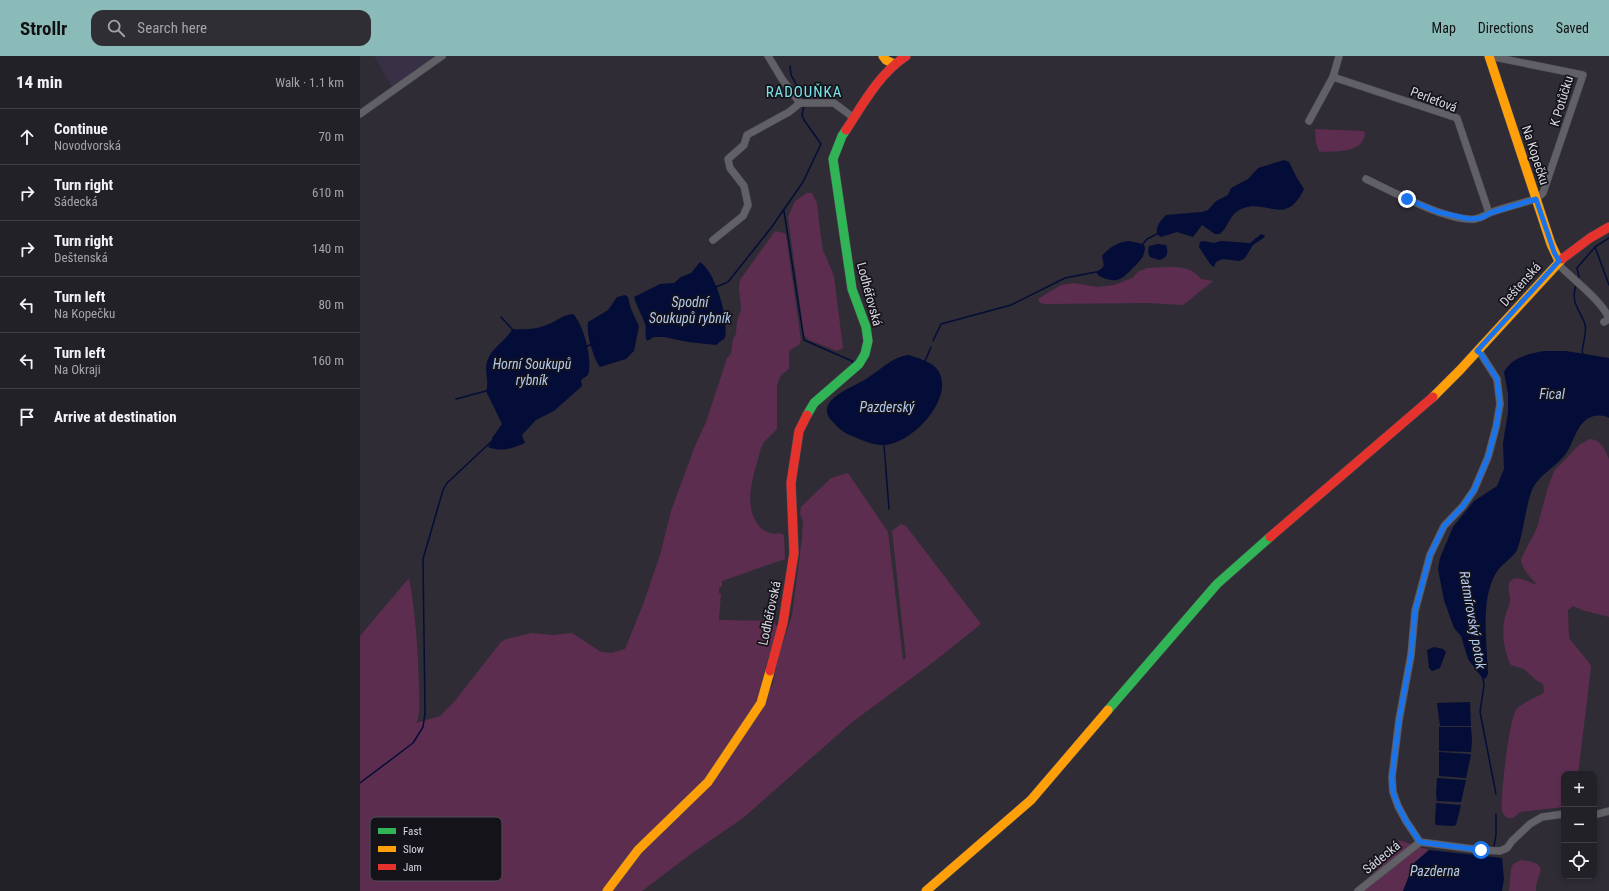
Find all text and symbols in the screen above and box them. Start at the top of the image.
search box [91,10,371,46]
text: Strollr [20,17,67,40]
icon: search [105,17,127,39]
text: Search here [137,19,207,37]
text: Map [1432,20,1456,36]
text: Directions [1478,20,1534,36]
text: Saved [1556,20,1589,36]
text: 14 min [16,72,62,92]
street label: K Potůčku [1547,74,1576,128]
text: Walk · 1.1 km [275,75,344,90]
district label: RADOUŇKA [766,83,842,101]
street label: Perleťová [1409,84,1459,115]
text: Continue [54,120,108,138]
street label: Na Kopečku [1519,124,1552,187]
icon: ahead [16,126,38,148]
text: 70 m [318,129,344,144]
text: Novodvorská [54,138,121,153]
text: Turn right [54,176,113,194]
icon: right [16,182,38,204]
text: 610 m [312,185,344,200]
route end [1398,190,1416,208]
text: Sádecká [54,194,98,209]
text: Turn right [54,232,113,250]
icon: right [16,238,38,260]
text: 140 m [312,241,344,256]
text: Deštenská [54,250,108,265]
street label: Deštenská [1497,259,1544,309]
street label: Lodhéřovská [854,261,885,328]
text: Turn left [54,288,105,306]
icon: left [16,294,38,316]
water label: Spodní Soukupů rybník [649,294,732,326]
text: 80 m [318,297,344,312]
text: Na Kopečku [54,306,115,321]
text: Turn left [54,344,105,362]
icon: left [16,350,38,372]
text: 160 m [312,353,344,368]
water label: Horní Soukupů rybník [493,356,572,388]
text: Na Okraji [54,362,101,377]
water label: Fical [1539,386,1566,402]
water label: Pazderský [859,399,916,415]
icon: arrive [16,406,38,428]
text: Arrive at destination [54,408,177,426]
water label: Ratmírovský potok [1457,570,1490,671]
street label: Lodhéřovská [755,580,784,647]
map controls [1561,771,1597,879]
button: + [1561,771,1597,807]
button: − [1561,807,1597,843]
legend [370,817,502,881]
text: Fast [403,825,422,838]
street label: Sádecká [1360,838,1403,877]
route start [1472,841,1490,859]
text: Slow [403,843,424,856]
button: locate [1561,843,1597,879]
text: Jam [403,861,422,874]
water label: Pazderna [1410,863,1460,879]

